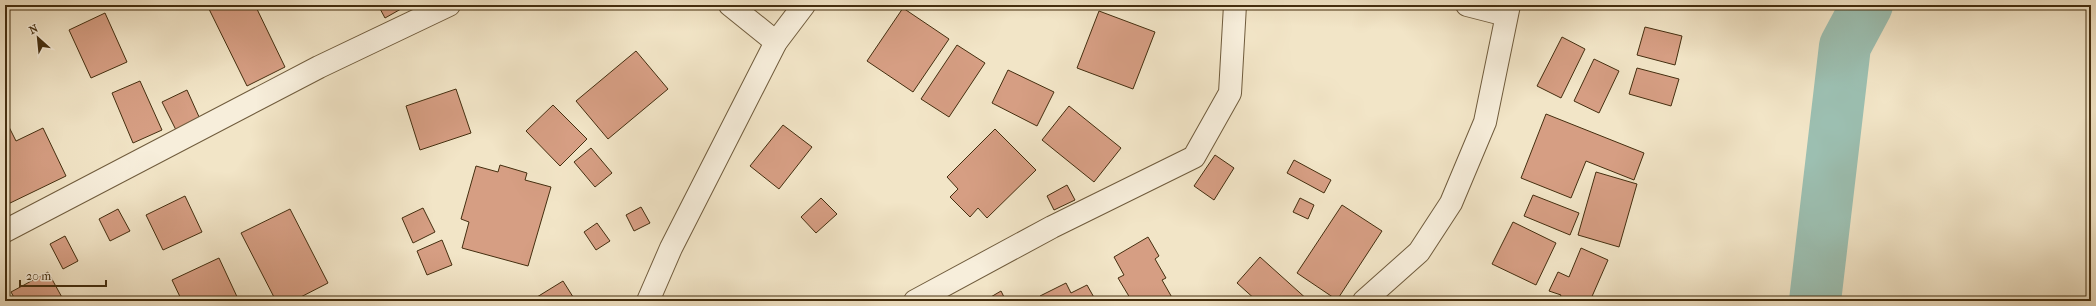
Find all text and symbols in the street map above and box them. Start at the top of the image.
north arrow [18,18,58,58]
text: N [27,22,41,37]
scale bar [20,262,106,288]
text: 20 m [26,269,51,283]

